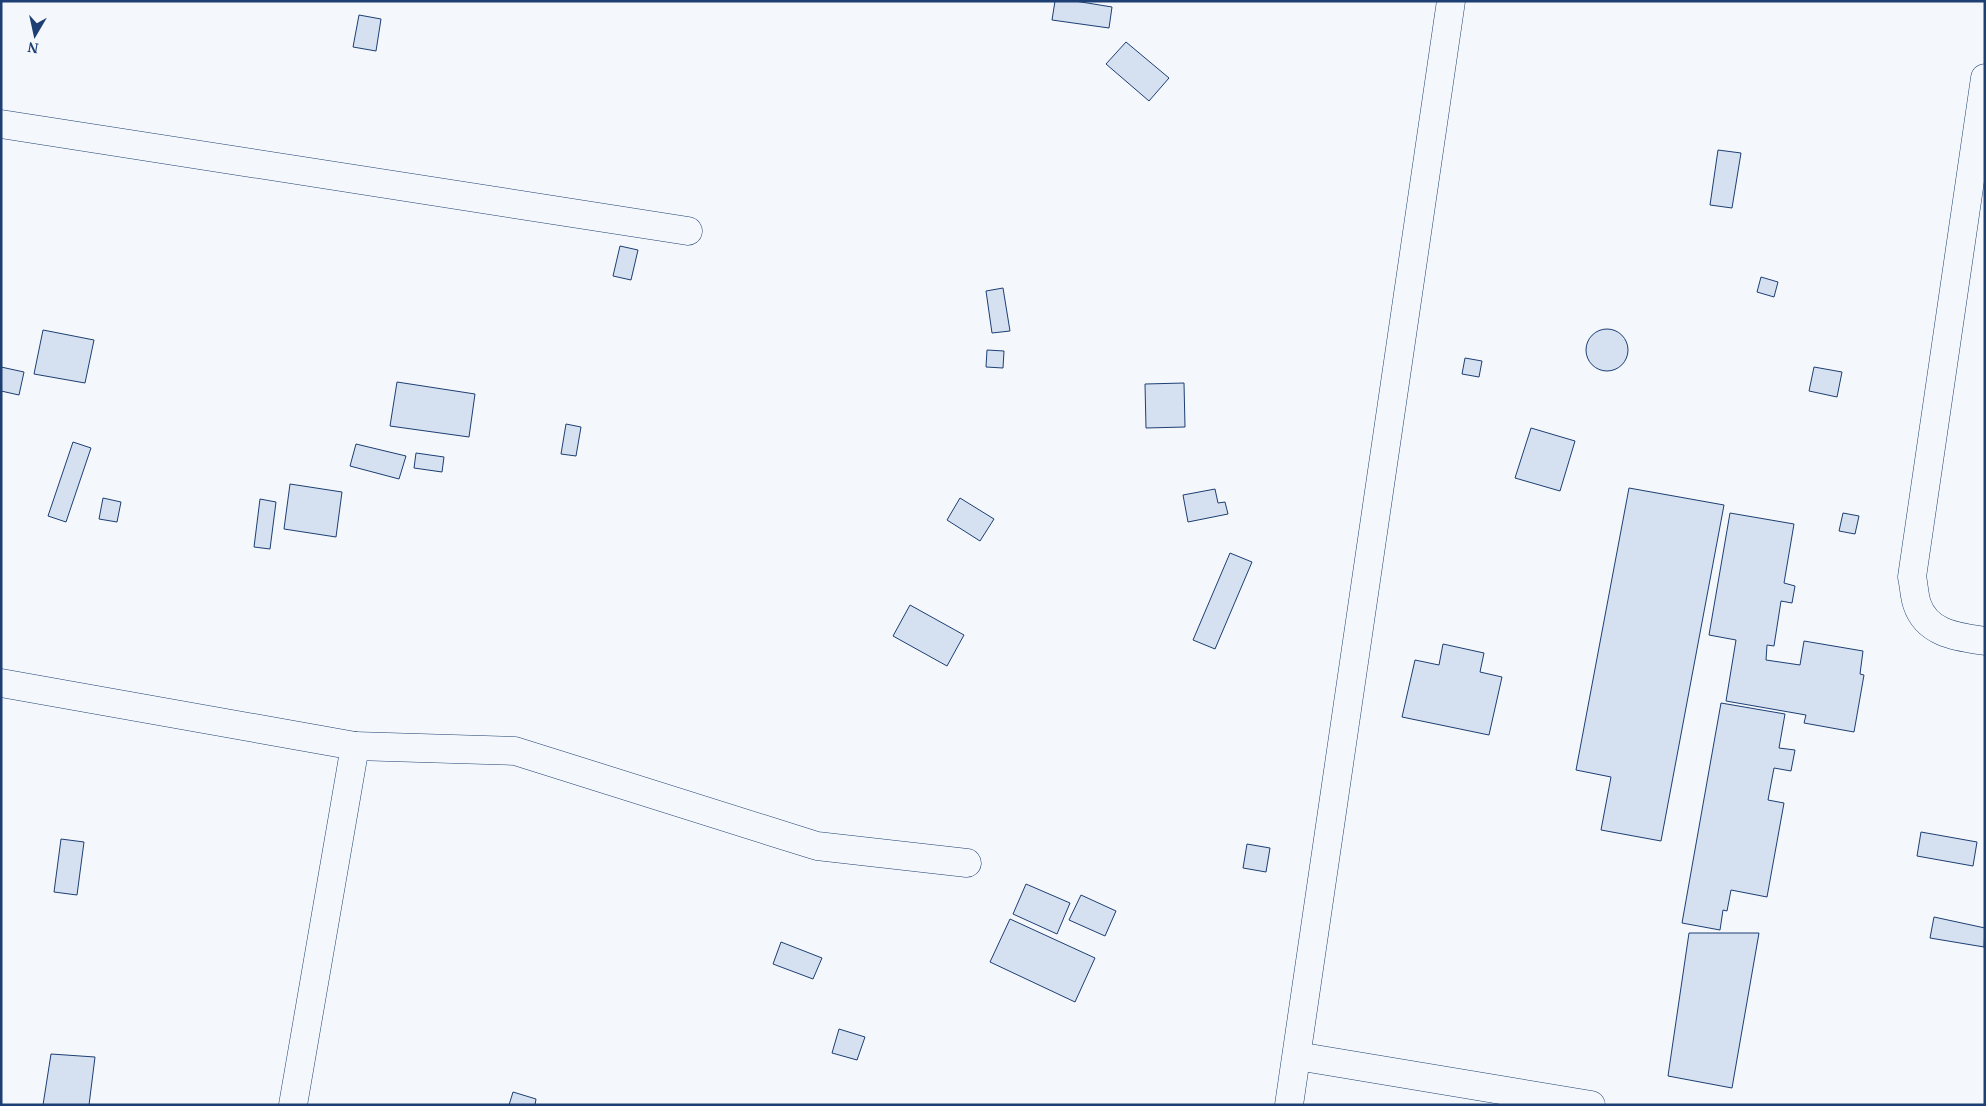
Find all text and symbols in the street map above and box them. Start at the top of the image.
north arrow [10,10,60,60]
text: N [26,38,40,59]

